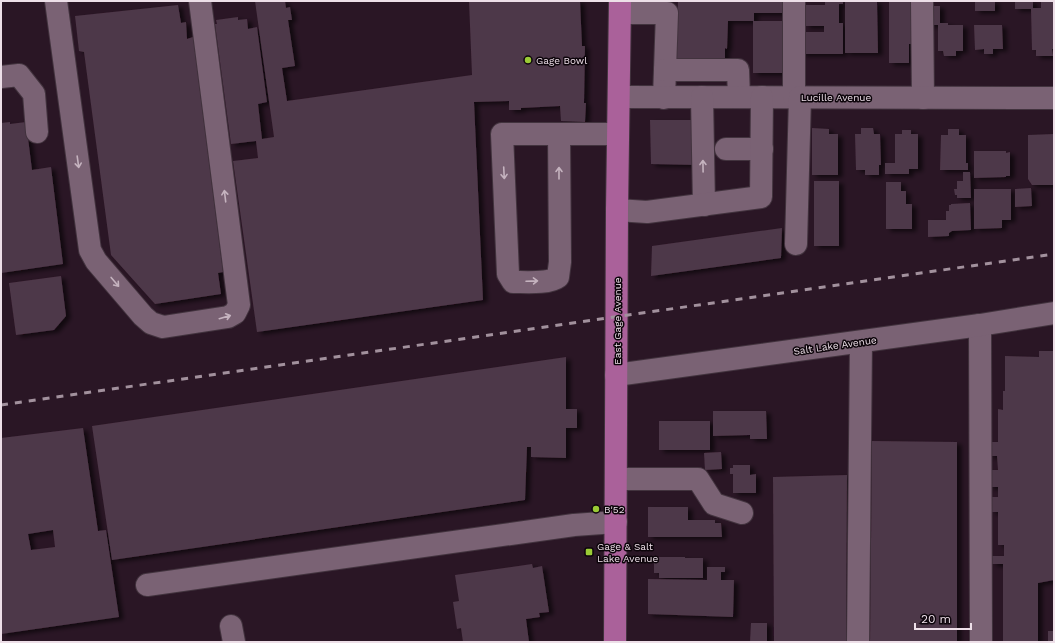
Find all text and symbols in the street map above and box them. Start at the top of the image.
marker: Gage Bowl [523,55,533,65]
place label: Gage Bowl [536,55,587,66]
street label: Lucille Avenue [801,92,872,103]
one-way arrow [74,155,82,168]
one-way arrow [699,160,707,173]
one-way arrow [500,166,507,179]
one-way arrow [555,167,563,180]
one-way arrow [221,190,229,203]
one-way arrow [110,277,119,288]
street label: East Gage Avenue [612,277,623,365]
one-way arrow [525,278,538,285]
one-way arrow [218,313,231,320]
street label: Salt Lake Avenue [793,334,878,357]
marker: B'52 [591,504,601,514]
place label: B'52 [604,504,625,515]
place label: Gage & Salt Lake Avenue [597,541,659,564]
marker: Gage & Salt Lake Avenue [584,547,594,557]
scale bar [915,605,971,631]
text: 20 m [921,612,951,626]

